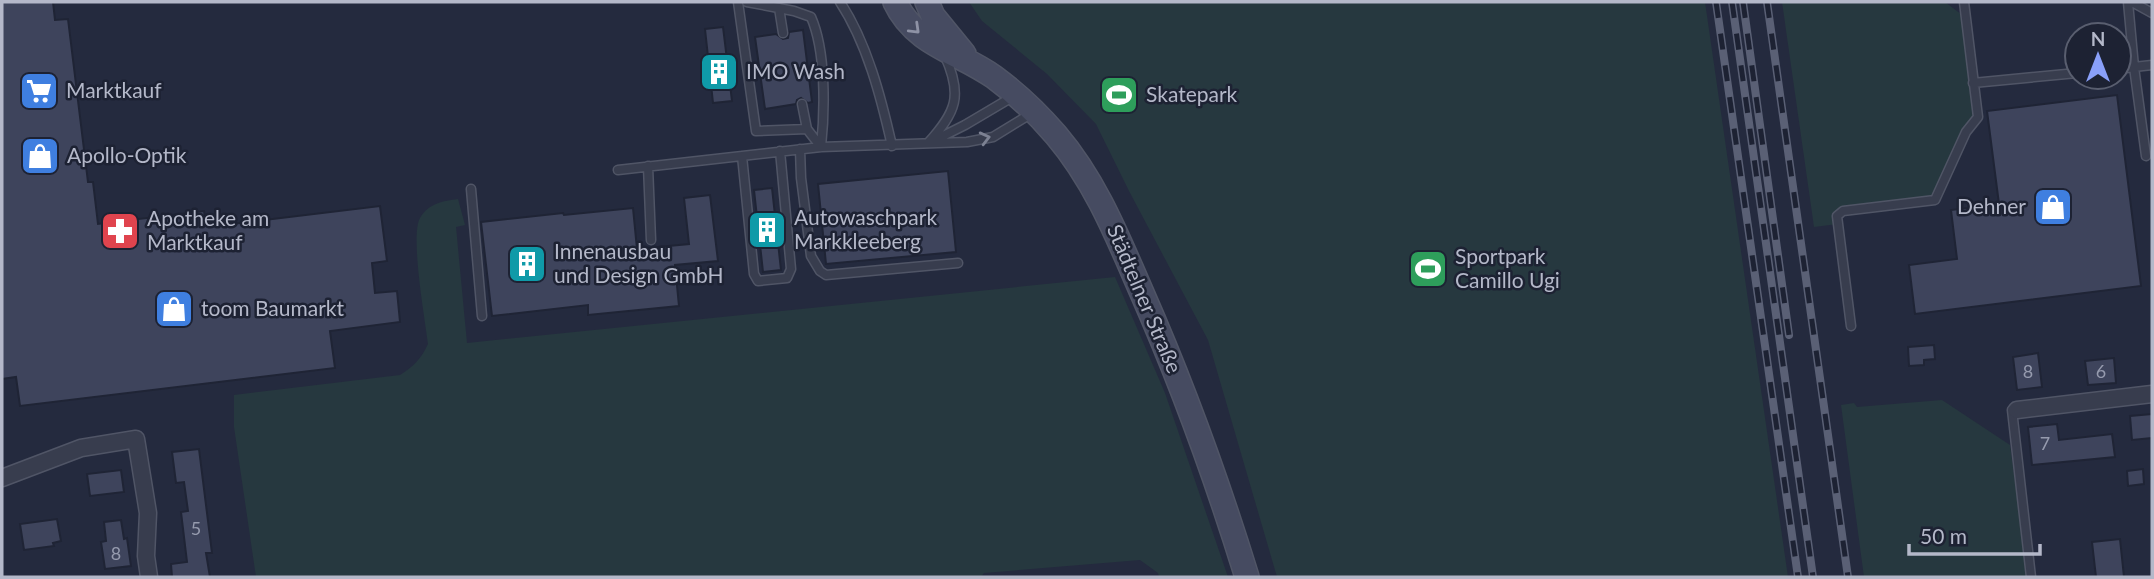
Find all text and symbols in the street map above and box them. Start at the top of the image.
one-way arrow [907,21,920,34]
north arrow [2063,21,2133,91]
text: N [2091,27,2105,50]
building icon: IMO Wash [698,51,740,93]
place label: IMO Wash [746,58,845,83]
supermarket icon: Marktkauf [18,70,60,112]
sports icon: Skatepark [1098,74,1140,116]
place label: Marktkauf [66,77,162,102]
place label: Skatepark [1146,81,1238,106]
one-way arrow [978,132,990,146]
shop icon: Apollo-Optik [19,135,61,177]
place label: Apollo-Optik [67,142,187,167]
shop icon: Dehner [2032,186,2074,228]
place label: Dehner [1957,193,2026,218]
place label: Autowaschpark Markkleeberg [794,204,937,253]
place label: Apotheke am Marktkauf [147,205,269,254]
building icon: Autowaschpark Markkleeberg [746,209,788,251]
pharmacy icon: Apotheke am Marktkauf [99,210,141,252]
street label: Städtelner Straße [1103,220,1188,377]
place label: Innenausbau und Design GmbH [554,238,724,287]
building icon: Innenausbau und Design GmbH [506,243,548,285]
place label: Sportpark Camillo Ugi [1455,243,1560,292]
sports icon: Sportpark Camillo Ugi [1407,248,1449,290]
shop icon: toom Baumarkt [153,288,195,330]
place label: toom Baumarkt [201,295,345,320]
house number: 8 [2023,360,2033,382]
house number: 6 [2096,360,2106,382]
house number: 7 [2040,432,2050,454]
scale bar [1909,512,2040,556]
house number: 5 [191,517,201,539]
text: 50 m [1920,523,1967,548]
house number: 8 [111,542,121,564]

